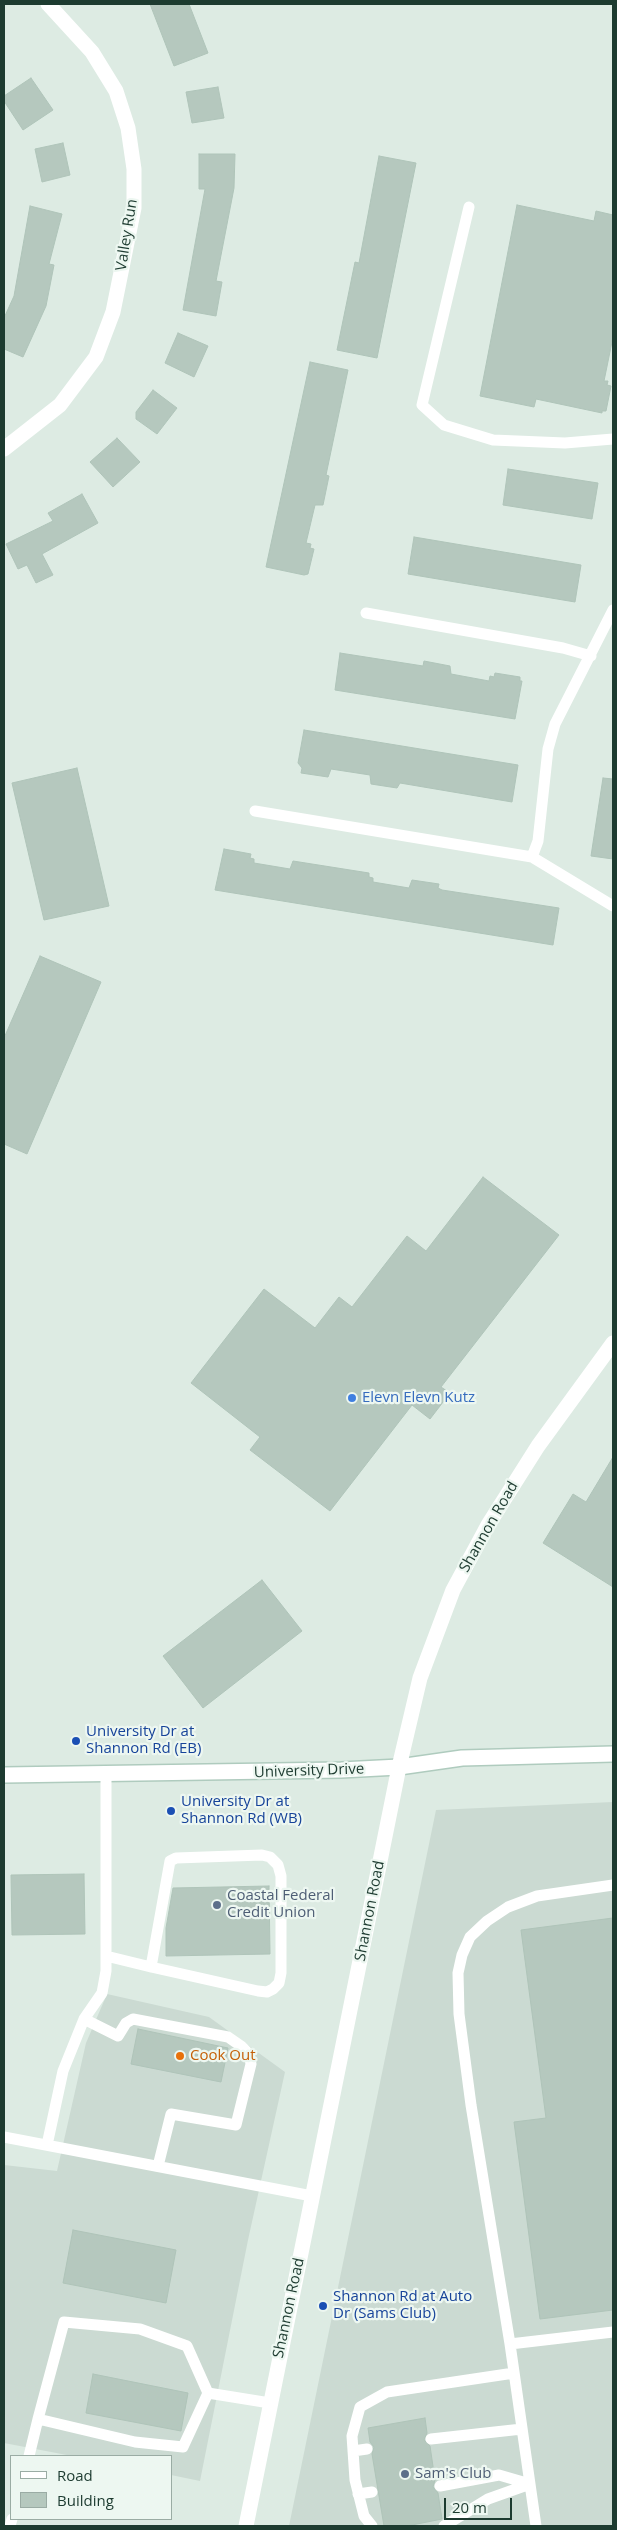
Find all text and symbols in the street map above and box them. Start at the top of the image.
street label: Valley Run [112,198,142,272]
place label: Elevn Elevn Kutz [362,1389,475,1407]
marker: Elevn Elevn Kutz [346,1392,358,1404]
street label: Shannon Road [456,1478,522,1576]
place label: University Dr at Shannon Rd (EB) [86,1723,201,1758]
marker: University Dr at Shannon Rd (EB) [70,1735,82,1747]
street label: University Drive [254,1760,364,1782]
place label: University Dr at Shannon Rd (WB) [181,1793,302,1828]
marker: University Dr at Shannon Rd (WB) [165,1805,177,1817]
street label: Shannon Road [351,1859,389,1963]
place label: Coastal Federal Credit Union [227,1887,334,1922]
marker: Coastal Federal Credit Union [211,1899,223,1911]
place label: Cook Out [190,2047,255,2065]
marker: Cook Out [174,2050,186,2062]
street label: Shannon Road [270,2256,308,2360]
place label: Shannon Rd at Auto Dr (Sams Club) [333,2288,472,2323]
marker: Shannon Rd at Auto Dr (Sams Club) [317,2300,329,2312]
legend [10,2455,172,2520]
text: Road [57,2465,93,2485]
place label: Sam's Club [415,2465,491,2483]
marker: Sam's Club [399,2468,411,2480]
scale bar [447,2488,514,2520]
text: Building [57,2490,114,2510]
text: 20 m [452,2497,487,2517]

